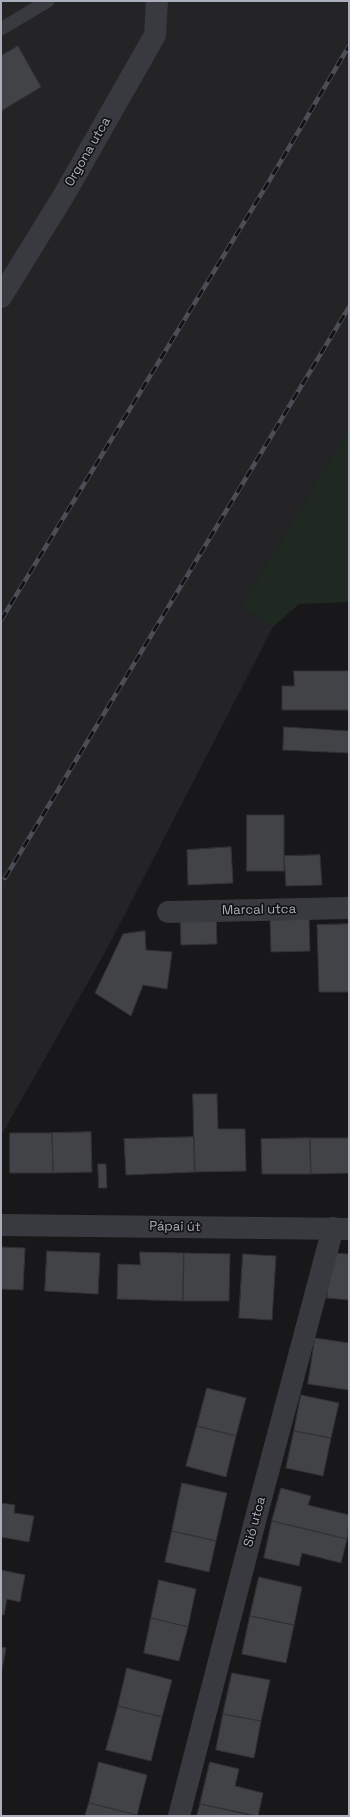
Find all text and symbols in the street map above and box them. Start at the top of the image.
street label: Orgona utca [62,115,114,189]
street label: Marcal utca [222,902,296,918]
street label: Pápai út [149,1219,201,1235]
street label: Sió utca [241,1495,269,1549]

